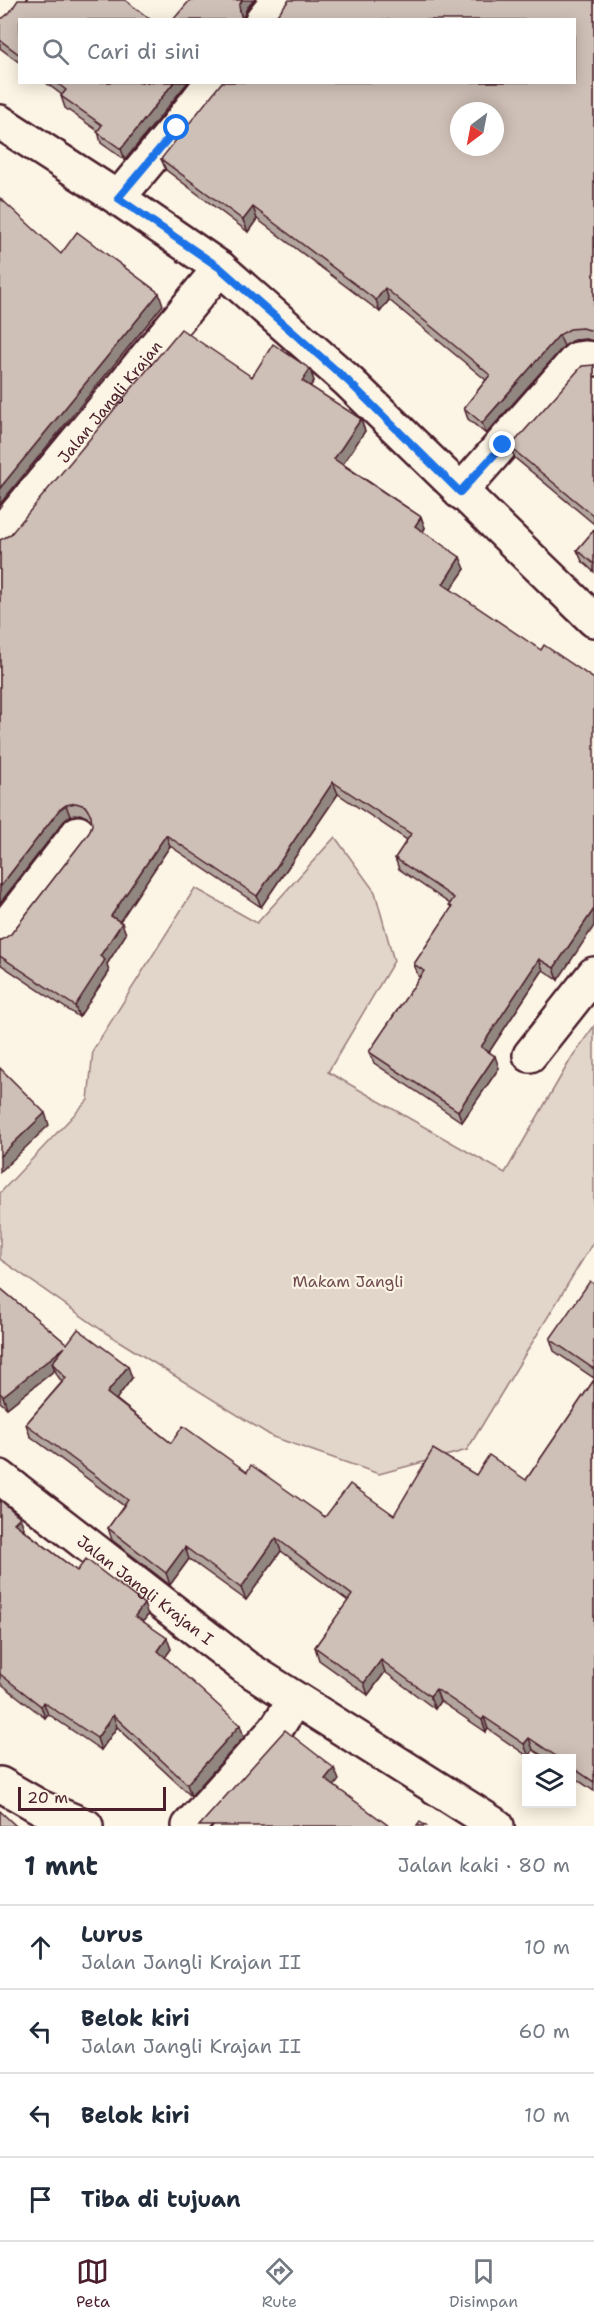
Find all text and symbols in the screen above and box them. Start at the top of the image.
search box [18,18,576,84]
icon: search [39,35,72,68]
text: Cari di sini [87,37,200,66]
north arrow [450,102,504,156]
route start [163,114,189,140]
street label: Jalan Jangli Krajan [53,336,167,467]
route end [489,431,515,457]
park label: Makam Jangli [292,1271,404,1292]
street label: Jalan Jangli Krajan I [73,1530,218,1649]
map controls [522,1754,576,1808]
button: layers [522,1754,576,1808]
scale bar [18,1784,166,1812]
text: 20 m [27,1787,68,1808]
text: 1 mnt [24,1848,98,1883]
text: Jalan kaki · 80 m [397,1852,570,1878]
text: Lurus [81,1920,143,1949]
icon: ahead [24,1931,57,1964]
text: 10 m [524,1934,570,1960]
text: Jalan Jangli Krajan II [81,1949,301,1975]
text: Belok kiri [81,2004,190,2033]
icon: left [24,2015,57,2048]
text: 60 m [518,2018,570,2044]
text: Jalan Jangli Krajan II [81,2033,301,2059]
icon: left [24,2099,57,2132]
text: Belok kiri [81,2101,190,2130]
text: 10 m [524,2102,570,2128]
icon: arrive [24,2183,57,2216]
text: Tiba di tujuan [81,2185,241,2214]
tab: Peta [76,2255,110,2312]
tab: Rute [262,2255,297,2312]
tab: Disimpan [449,2255,518,2312]

